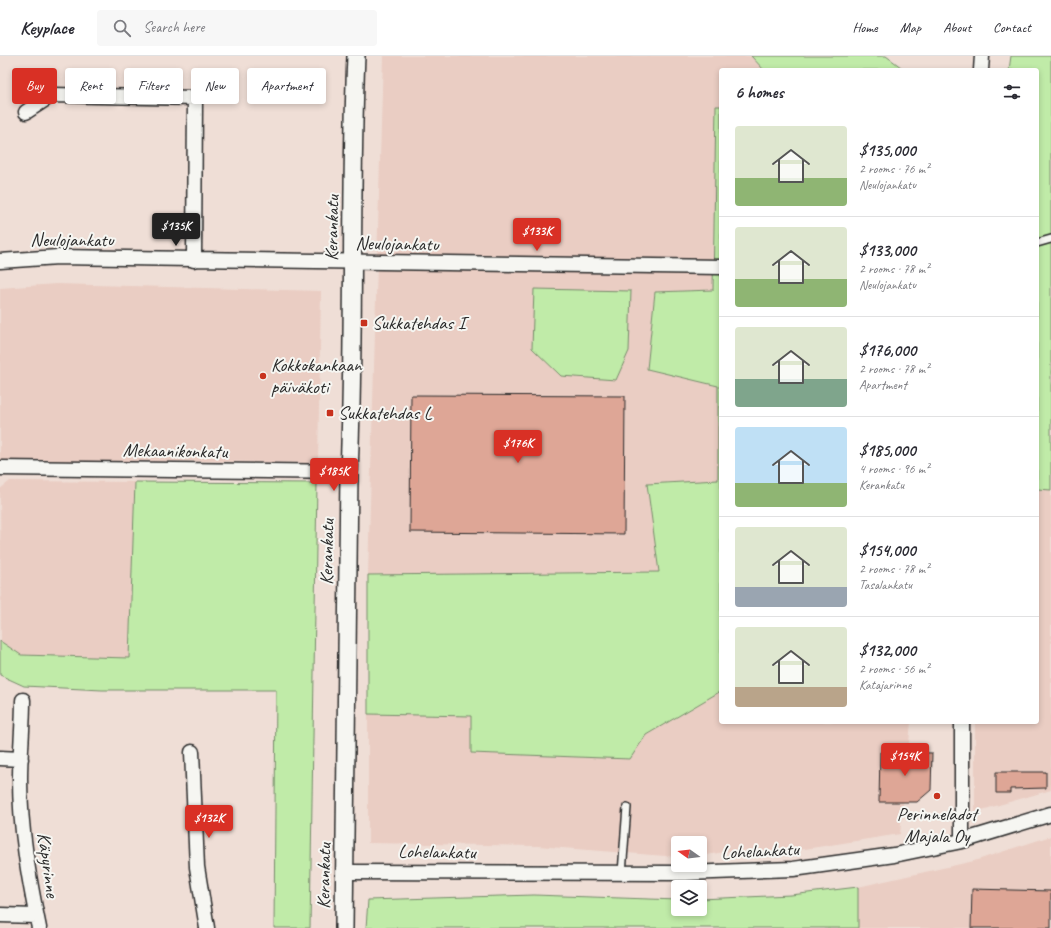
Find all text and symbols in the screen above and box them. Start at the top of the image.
search box [97,10,377,46]
text: Keyplace [20,16,73,40]
icon: search [111,17,133,39]
text: Search here [143,18,204,37]
text: Home [852,19,878,36]
text: Map [900,19,921,36]
text: About [943,19,971,36]
text: Contact [993,19,1031,36]
chip: Buy [12,68,57,104]
chip: Rent [65,68,116,104]
chip: Filters [124,68,183,104]
chip: New [191,68,239,104]
chip: Apartment [247,68,326,104]
icon: filters [1001,81,1023,103]
text: 6 homes [735,82,783,103]
text: $135,000 [859,140,916,161]
icon: home [767,142,815,190]
text: 2 rooms · 76 m² [859,161,929,177]
text: Neulojankatu [859,177,916,193]
street label: Kerankatu [319,194,345,261]
pin: $135K [148,213,204,247]
text: $135K [161,218,191,234]
pin: $133K [509,218,565,252]
text: $133K [522,223,552,239]
street label: Neulojankatu [30,228,115,252]
street label: Neulojankatu [355,231,440,257]
text: $133,000 [859,240,916,261]
icon: home [767,243,815,291]
text: 2 rooms · 78 m² [859,261,929,277]
text: Neulojankatu [859,277,916,293]
place label: Sukkatehdas I [372,311,470,335]
marker: Sukkatehdas I [359,318,369,328]
text: $176,000 [859,340,916,361]
icon: home [767,343,815,391]
place label: Kokkokankaan päiväkoti [271,353,363,399]
text: 2 rooms · 78 m² [859,361,929,377]
marker: Kokkokankaan päiväkoti [258,371,268,381]
text: Apartment [859,377,907,393]
place label: Sukkatehdas L [338,401,433,425]
marker: Sukkatehdas L [325,408,335,418]
pin: $176K [490,430,546,464]
text: $176K [503,435,533,451]
street label: Mekaanikonkatu [123,438,228,464]
text: $185,000 [859,440,916,461]
icon: home [767,443,815,491]
pin: $185K [306,458,362,492]
text: 4 rooms · 96 m² [859,461,929,477]
text: $185K [319,463,349,479]
text: Kerankatu [859,477,904,493]
street label: Kerankatu [314,518,340,585]
text: $154,000 [859,540,916,561]
icon: home [767,543,815,591]
text: 2 rooms · 78 m² [859,561,929,577]
text: Tasalankatu [859,577,912,593]
text: $132,000 [859,640,916,661]
icon: home [767,643,815,691]
text: 2 rooms · 56 m² [859,661,929,677]
text: Katajarinne [859,677,911,693]
pin: $154K [877,743,933,777]
text: $154K [890,748,920,764]
marker: Perinneladot Majala Oy [932,791,942,801]
place label: Perinneladot Majala Oy [897,802,980,848]
pin: $132K [181,805,237,839]
text: $132K [194,810,224,826]
street label: Käpyrinne [32,831,65,901]
north arrow [671,836,707,872]
map controls [671,836,707,916]
street label: Lohelankatu [720,837,801,865]
street label: Lohelankatu [398,839,478,865]
street label: Kerankatu [311,842,337,909]
button: layers [671,880,707,916]

